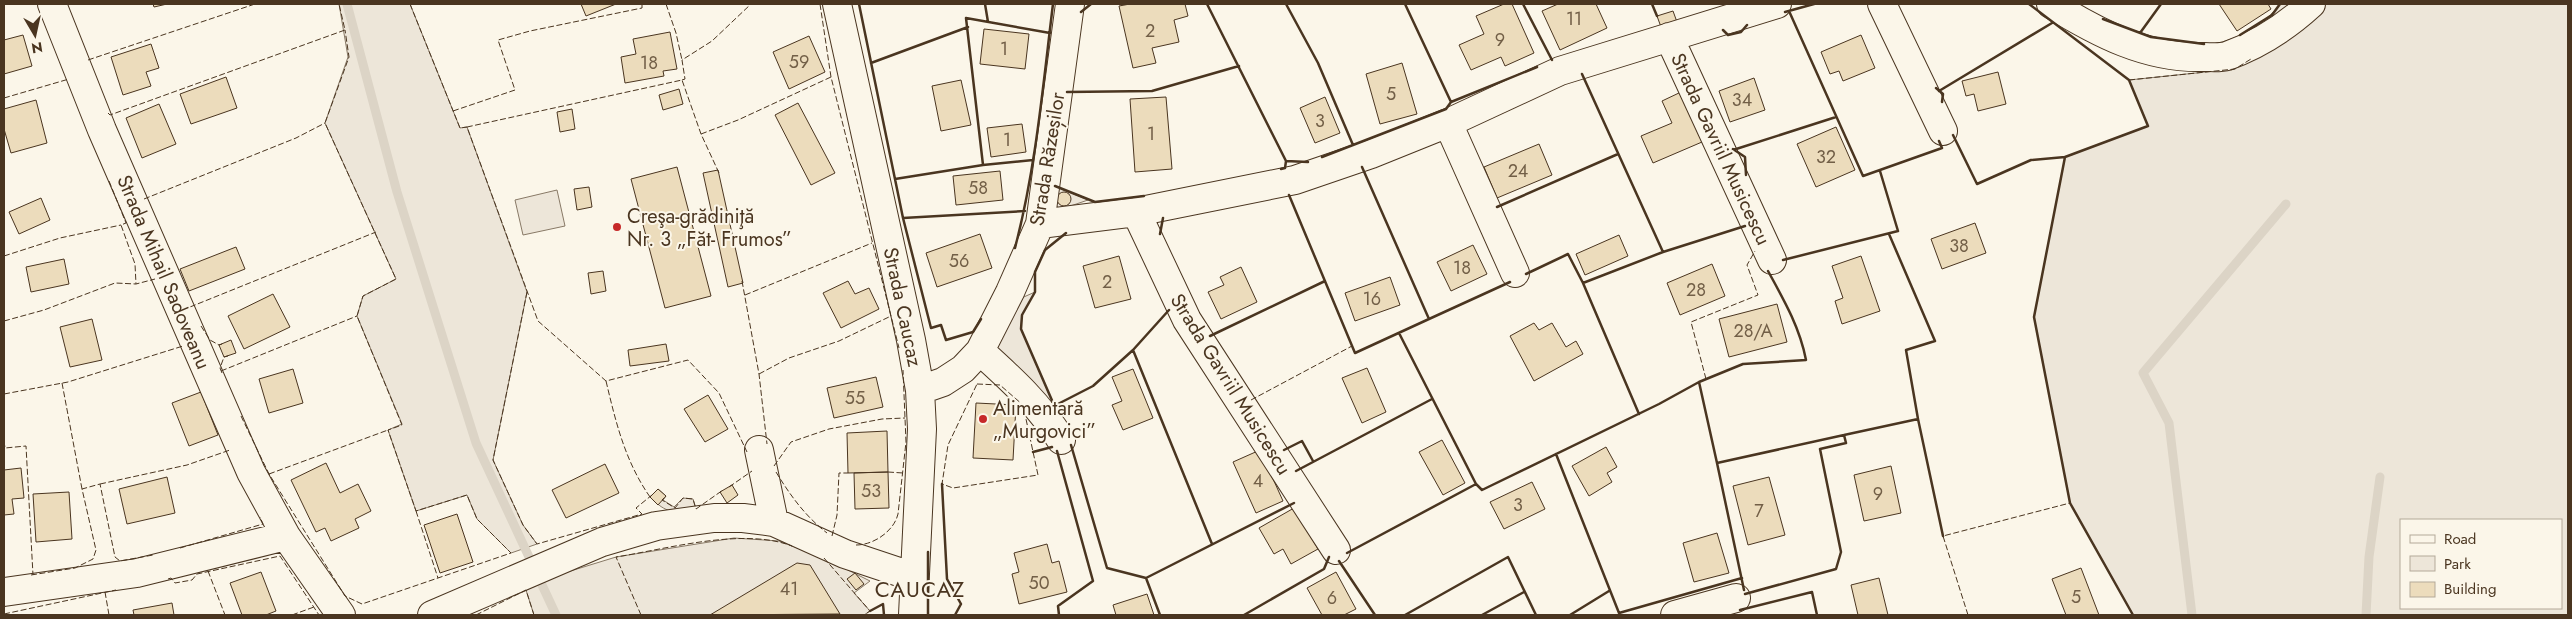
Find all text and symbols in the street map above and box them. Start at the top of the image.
house number: 11 [1566,6,1582,32]
north arrow [10,10,60,60]
house number: 2 [1145,18,1155,44]
house number: 9 [1495,27,1505,53]
house number: 1 [1000,36,1008,62]
text: N [30,37,44,59]
street label: Strada Gavriil Musicescu [1663,48,1778,250]
house number: 59 [789,49,809,75]
house number: 18 [640,50,658,76]
house number: 5 [1386,81,1396,107]
house number: 34 [1732,87,1752,113]
street label: Strada Răzeșilor [1023,90,1072,228]
house number: 3 [1315,108,1325,134]
house number: 1 [1147,121,1155,147]
house number: 1 [1003,127,1011,153]
house number: 32 [1816,144,1836,170]
house number: 24 [1508,158,1528,184]
street label: Strada Mihail Sadoveanu [109,171,218,374]
house number: 58 [968,175,988,201]
place label: Creşa-grădiniţă Nr. 3 „Făt- Frumos” [627,202,792,254]
marker: Creşa-grădiniţă Nr. 3 „Făt- Frumos” [611,221,623,233]
house number: 38 [1949,233,1969,259]
street label: Strada Caucaz [876,245,929,370]
house number: 56 [949,248,969,274]
house number: 18 [1453,255,1471,281]
house number: 2 [1102,269,1112,295]
house number: 28 [1686,277,1706,303]
house number: 16 [1363,286,1381,312]
street label: Strada Gavriil Musicescu [1163,288,1298,481]
house number: 28/A [1733,318,1773,344]
house number: 55 [845,385,865,411]
place label: Alimentară „Murgovici” [993,394,1096,446]
marker: Alimentară „Murgovici” [977,413,989,425]
house number: 4 [1253,468,1263,494]
house number: 53 [861,478,881,504]
house number: 9 [1873,481,1883,507]
house number: 3 [1513,492,1523,518]
house number: 7 [1754,498,1764,524]
legend [2400,519,2562,609]
text: Road [2444,528,2476,550]
text: Park [2444,553,2471,575]
house number: 50 [1029,570,1050,596]
district label: CAUCAZ [875,573,965,605]
house number: 41 [780,576,798,602]
text: Building [2444,578,2496,600]
house number: 5 [2071,584,2081,610]
house number: 6 [1327,585,1337,611]

